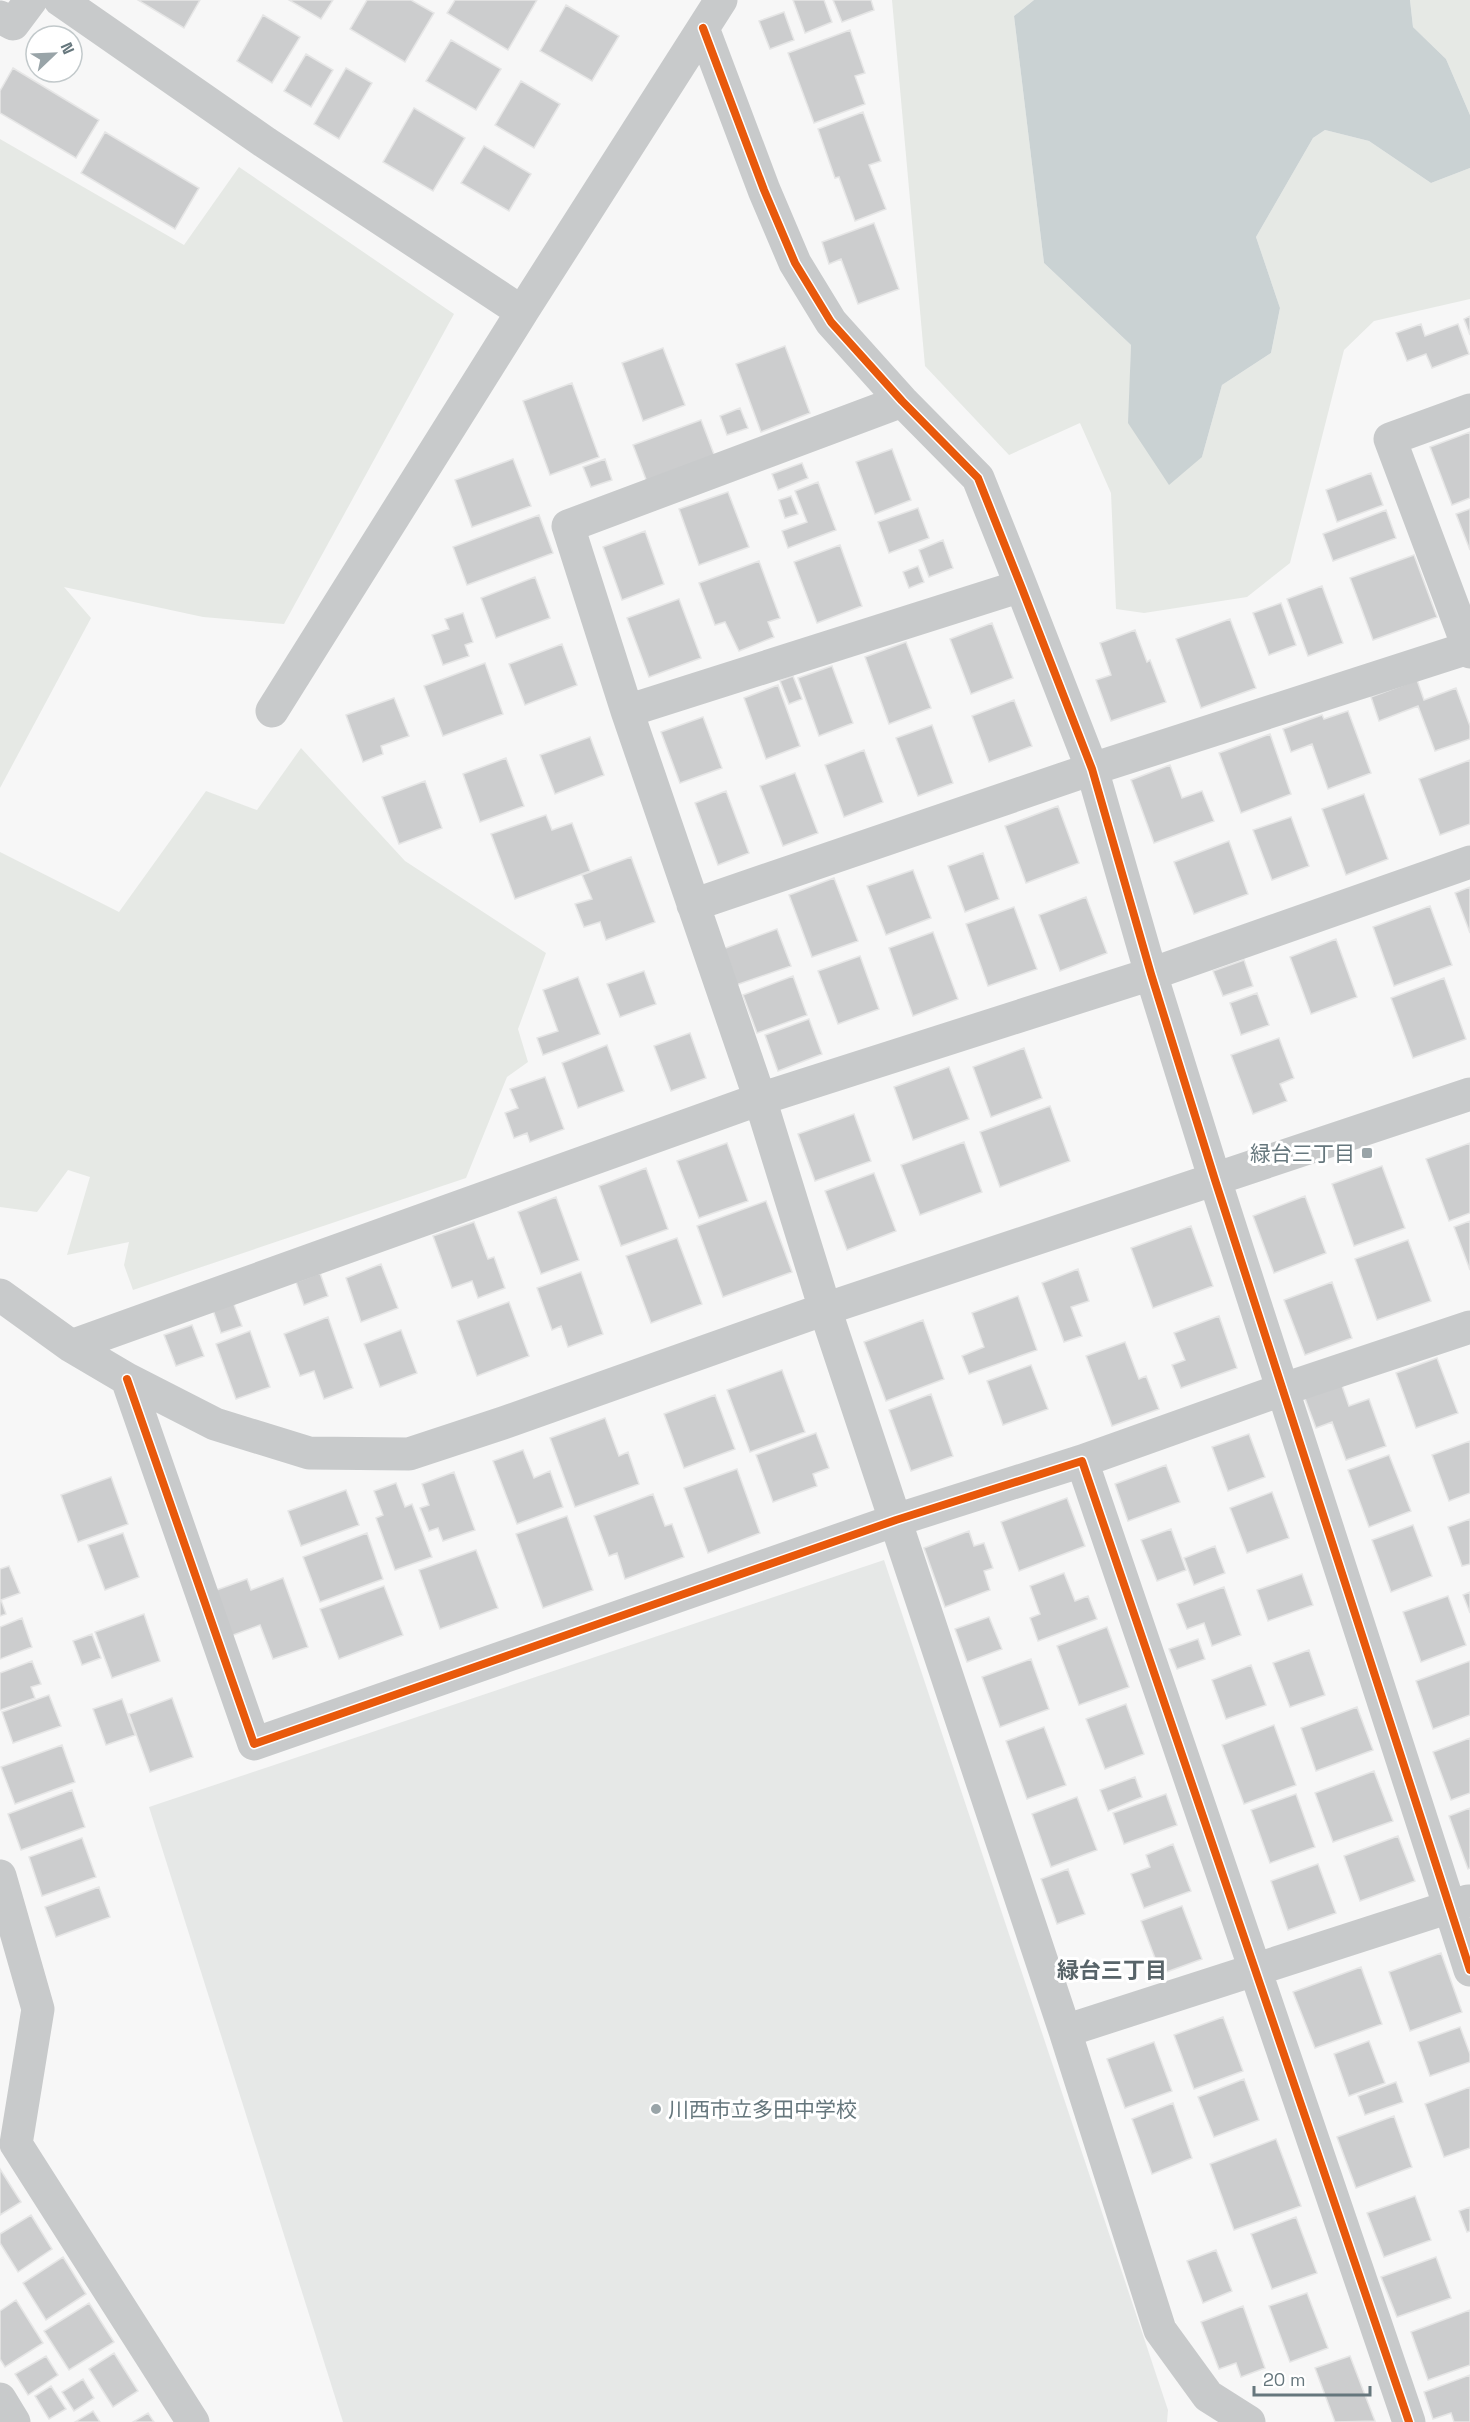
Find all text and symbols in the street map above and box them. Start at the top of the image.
north arrow [24,24,84,84]
text: N [56,39,79,57]
place label: 緑台三丁目 [1250,1140,1355,1167]
marker: 緑台三丁目 [1360,1146,1374,1160]
district label: 緑台三丁目 [1057,1956,1167,1984]
place label: 川西市立多田中学校 [668,2096,857,2123]
marker: 川西市立多田中学校 [649,2102,663,2116]
scale bar [1254,2359,1370,2397]
text: 20 m [1263,2368,1306,2391]

